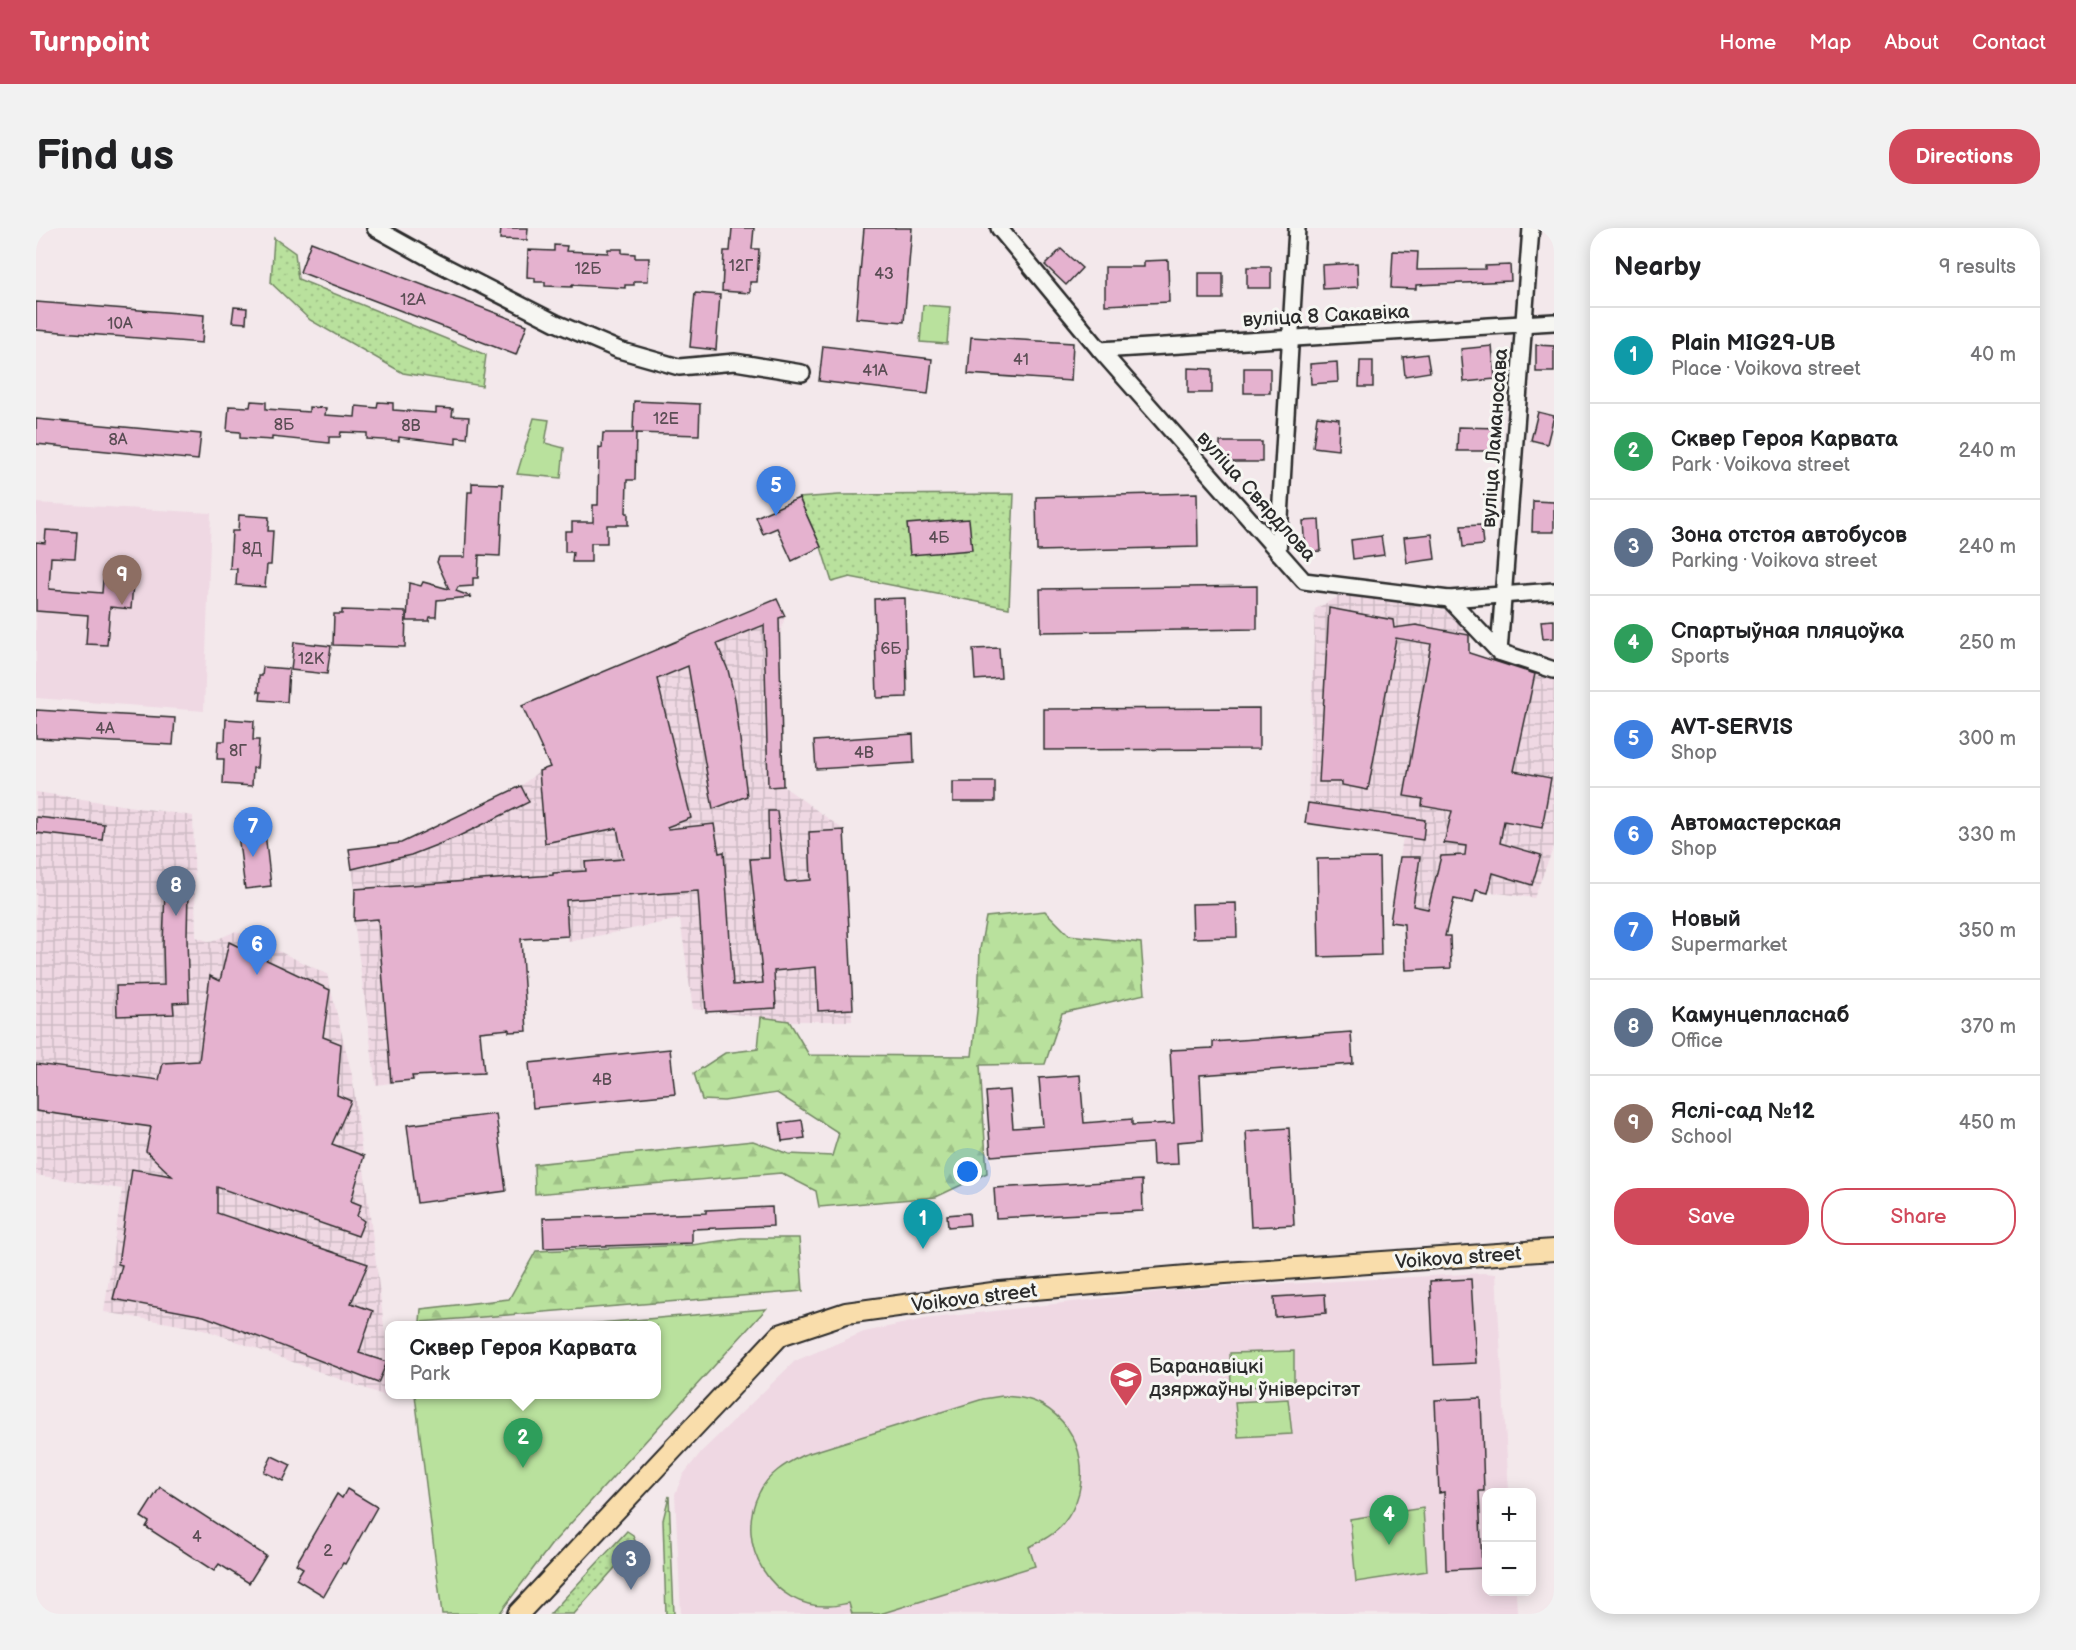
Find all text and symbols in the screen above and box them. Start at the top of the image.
text: Turnpoint [30,26,150,59]
text: Home [1719,30,1776,55]
text: Map [1809,30,1851,55]
text: About [1884,30,1939,55]
text: Contact [1972,30,2046,55]
button: Directions [1889,129,2040,184]
text: Find us [36,131,174,182]
text: Nearby [1614,252,1701,283]
text: 9 results [1939,255,2016,279]
house number: 12Г [729,257,753,276]
house number: 12Б [575,260,602,279]
house number: 43 [874,265,894,284]
house number: 12А [400,291,426,310]
street label: вуліца 8 Сакавіка [1242,300,1410,332]
house number: 10А [107,315,133,334]
text: Plain MIG29-UB [1671,330,1835,357]
text: 1 [1629,343,1638,367]
text: 40 m [1970,343,2016,367]
street label: вуліца Ламаносава [1477,347,1513,529]
house number: 41 [1013,351,1029,370]
text: Place · Voikova street [1671,357,1861,381]
house number: 41А [862,362,888,381]
house number: 12Е [653,410,679,429]
house number: 8Б [274,416,295,435]
house number: 8В [401,417,421,436]
text: Сквер Героя Карвата [1671,426,1898,453]
street label: вуліца Свярдлова [1191,427,1321,567]
house number: 8А [108,431,128,450]
text: 2 [1628,439,1639,463]
text: 240 m [1959,439,2016,463]
text: Park · Voikova street [1671,453,1850,477]
pin: 5 [756,466,796,516]
text: Зона отстоя автобусов [1671,522,1907,549]
house number: 4Б [929,529,950,548]
text: 3 [1628,535,1639,559]
text: 240 m [1959,535,2016,559]
house number: 8Д [242,540,262,559]
text: Parking · Voikova street [1671,549,1877,573]
pin: 9 [102,556,142,605]
text: Спартыўная пляцоўка [1671,618,1904,645]
text: 4 [1628,631,1639,655]
text: 250 m [1959,631,2016,655]
house number: 6Б [881,640,902,659]
text: Sports [1671,645,1729,669]
house number: 12К [298,650,325,669]
text: AVT-SERVIS [1671,714,1793,741]
house number: 4А [95,720,115,739]
text: 5 [1628,727,1639,751]
text: 300 m [1958,727,2016,751]
text: Shop [1671,741,1717,765]
house number: 8Г [229,742,247,761]
house number: 4В [854,744,874,763]
pin: 7 [234,808,272,857]
text: Автомастерская [1671,810,1841,837]
text: 6 [1627,823,1640,847]
text: 330 m [1958,823,2016,847]
text: Shop [1671,837,1717,861]
pin: 8 [156,866,196,916]
text: Новый [1671,906,1741,933]
text: 7 [1628,919,1639,943]
text: 350 m [1959,919,2016,943]
pin: 6 [238,926,276,975]
text: Supermarket [1671,933,1787,957]
text: Камунцепласнаб [1671,1002,1850,1029]
text: 8 [1627,1015,1640,1039]
text: 370 m [1960,1015,2016,1039]
text: Office [1671,1029,1723,1053]
house number: 4В [592,1071,612,1090]
text: Яслі-сад №12 [1671,1098,1815,1125]
text: 9 [1628,1111,1639,1135]
text: 450 m [1959,1111,2016,1135]
text: School [1671,1125,1732,1149]
your location [953,1157,982,1186]
button: Save [1614,1188,1809,1245]
button: Share [1821,1188,2016,1245]
pin: 1 [904,1200,942,1249]
street label: Voikova street [1394,1242,1522,1274]
street label: Voikova street [910,1278,1038,1318]
popup [385,1321,661,1399]
text: Сквер Героя Карвата [410,1335,636,1362]
place label: Баранавіцкі дзяржаўны ўніверсітэт [1149,1355,1361,1402]
school or university icon: Баранавіцкі дзяржаўны ўніверсітэт [1108,1360,1144,1407]
text: Park [410,1362,450,1386]
pin: 2 [504,1418,542,1468]
map controls [1482,1488,1536,1596]
button: + [1482,1488,1536,1542]
pin: 4 [1370,1496,1408,1545]
house number: 4 [192,1528,202,1547]
pin: 3 [612,1540,650,1590]
house number: 2 [323,1542,333,1561]
button: − [1482,1542,1536,1596]

